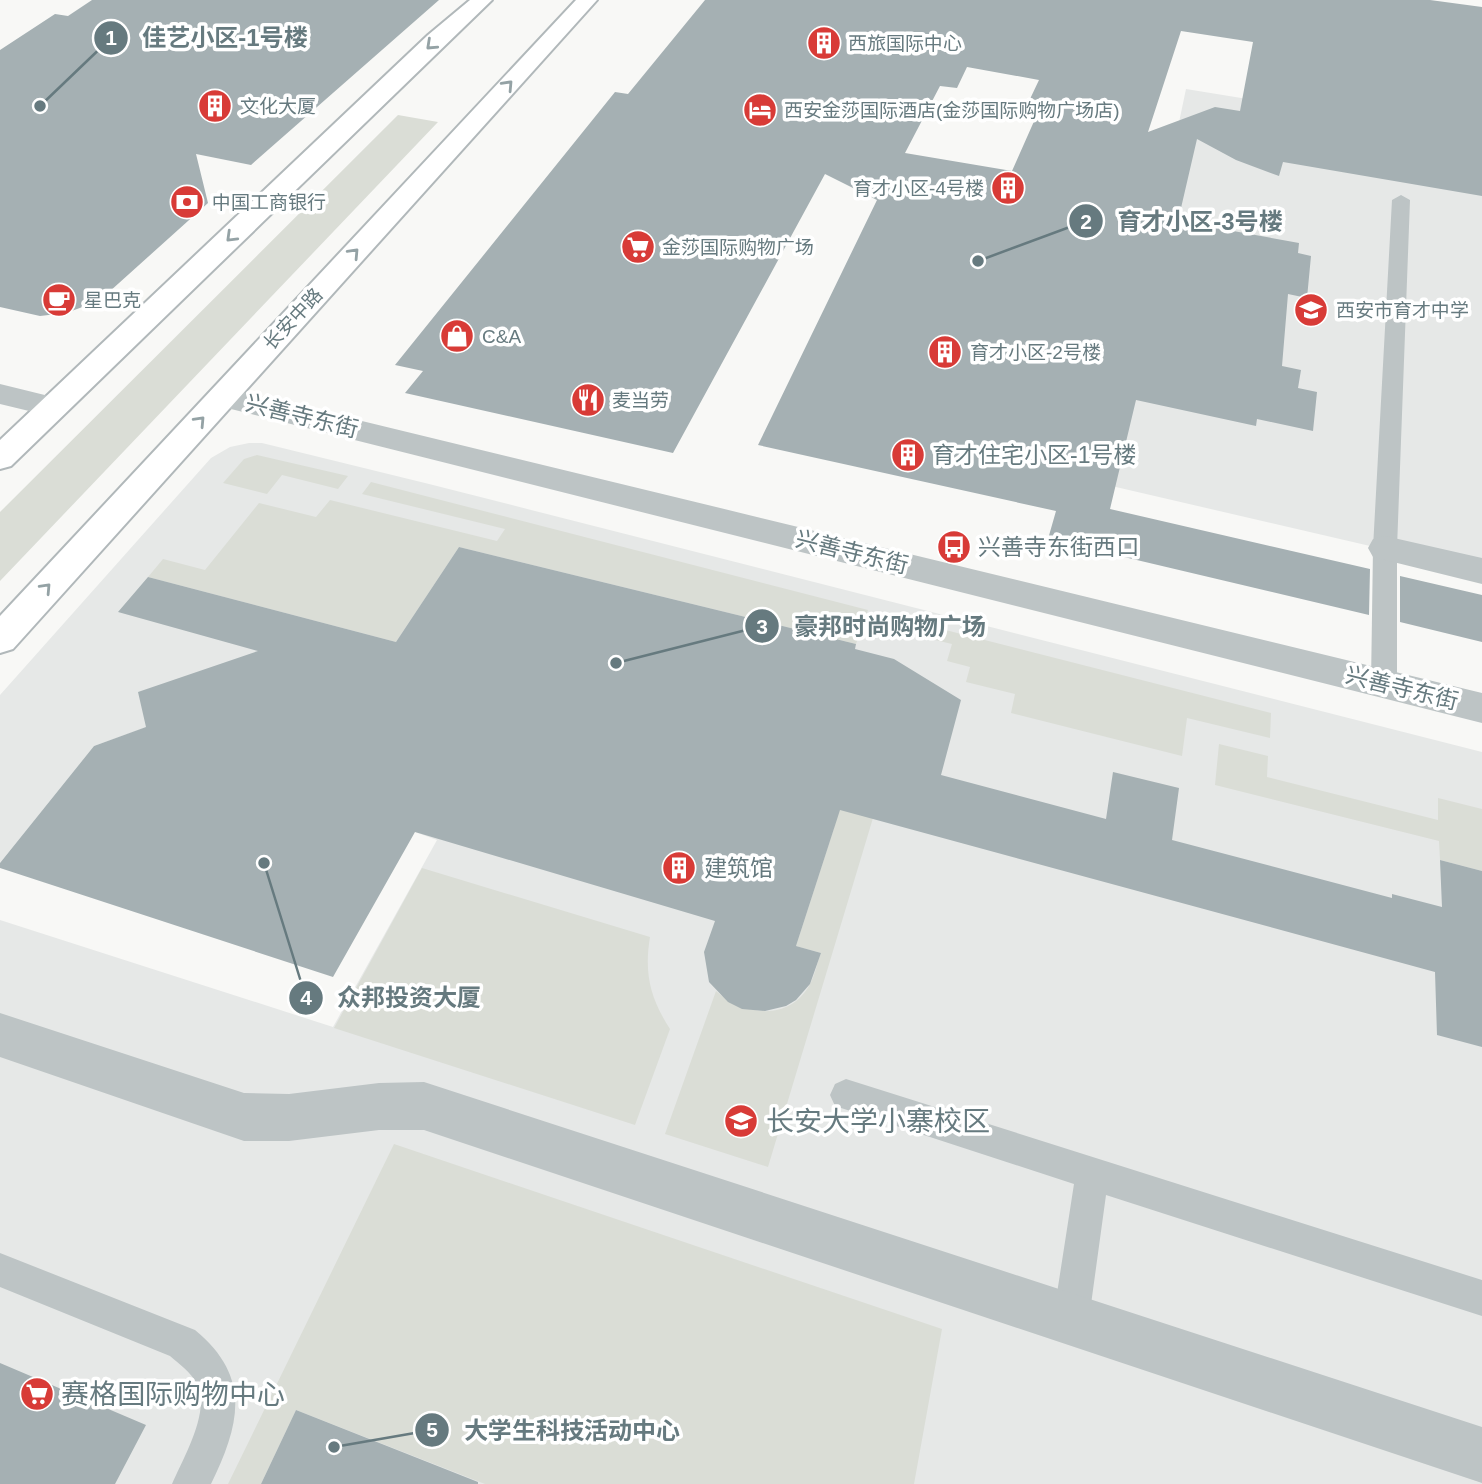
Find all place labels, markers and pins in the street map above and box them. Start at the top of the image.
callout: 佳艺小区-1号楼 [94,15,322,60]
building icon: 西旅国际中心 [805,24,843,62]
place label: 西旅国际中心 [848,33,962,54]
building icon: 文化大厦 [196,87,234,125]
hotel icon: 西安金莎国际酒店(金莎国际购物广场店) [741,91,779,129]
place label: 文化大厦 [240,96,316,117]
place label: 西安金莎国际酒店(金莎国际购物广场店) [784,100,1120,121]
building icon: 育才小区-4号楼 [989,169,1027,207]
place label: 育才小区-4号楼 [853,178,984,199]
bank icon: 中国工商银行 [168,183,206,221]
place label: 中国工商银行 [212,192,326,213]
callout: 育才小区-3号楼 [1068,199,1297,244]
supermarket icon: 金莎国际购物广场 [619,228,657,266]
place label: 金莎国际购物广场 [662,237,814,258]
cafe icon: 星巴克 [40,281,78,319]
place label: 星巴克 [84,290,141,311]
school or university icon: 西安市育才中学 [1292,291,1330,329]
place label: 西安市育才中学 [1336,300,1469,321]
shop icon: C&A [438,317,476,355]
place label: C&A [482,326,521,347]
building icon: 育才小区-2号楼 [926,333,964,371]
place label: 育才小区-2号楼 [970,342,1101,363]
restaurant icon: 麦当劳 [569,381,607,419]
place label: 麦当劳 [612,390,669,411]
building icon: 育才住宅小区-1号楼 [889,436,927,474]
place label: 育才住宅小区-1号楼 [932,442,1136,468]
bus stop icon: 兴善寺东街西口 [935,528,973,566]
place label: 兴善寺东街西口 [978,534,1139,560]
callout: 豪邦时尚购物广场 [745,604,1000,649]
building icon: 建筑馆 [660,849,698,887]
place label: 建筑馆 [704,855,773,881]
callout: 众邦投资大厦 [288,975,495,1020]
school or university icon: 长安大学小寨校区 [722,1102,760,1140]
place label: 长安大学小寨校区 [766,1106,990,1137]
supermarket icon: 赛格国际购物中心 [18,1375,56,1413]
place label: 赛格国际购物中心 [61,1379,285,1410]
callout: 大学生科技活动中心 [415,1408,694,1453]

